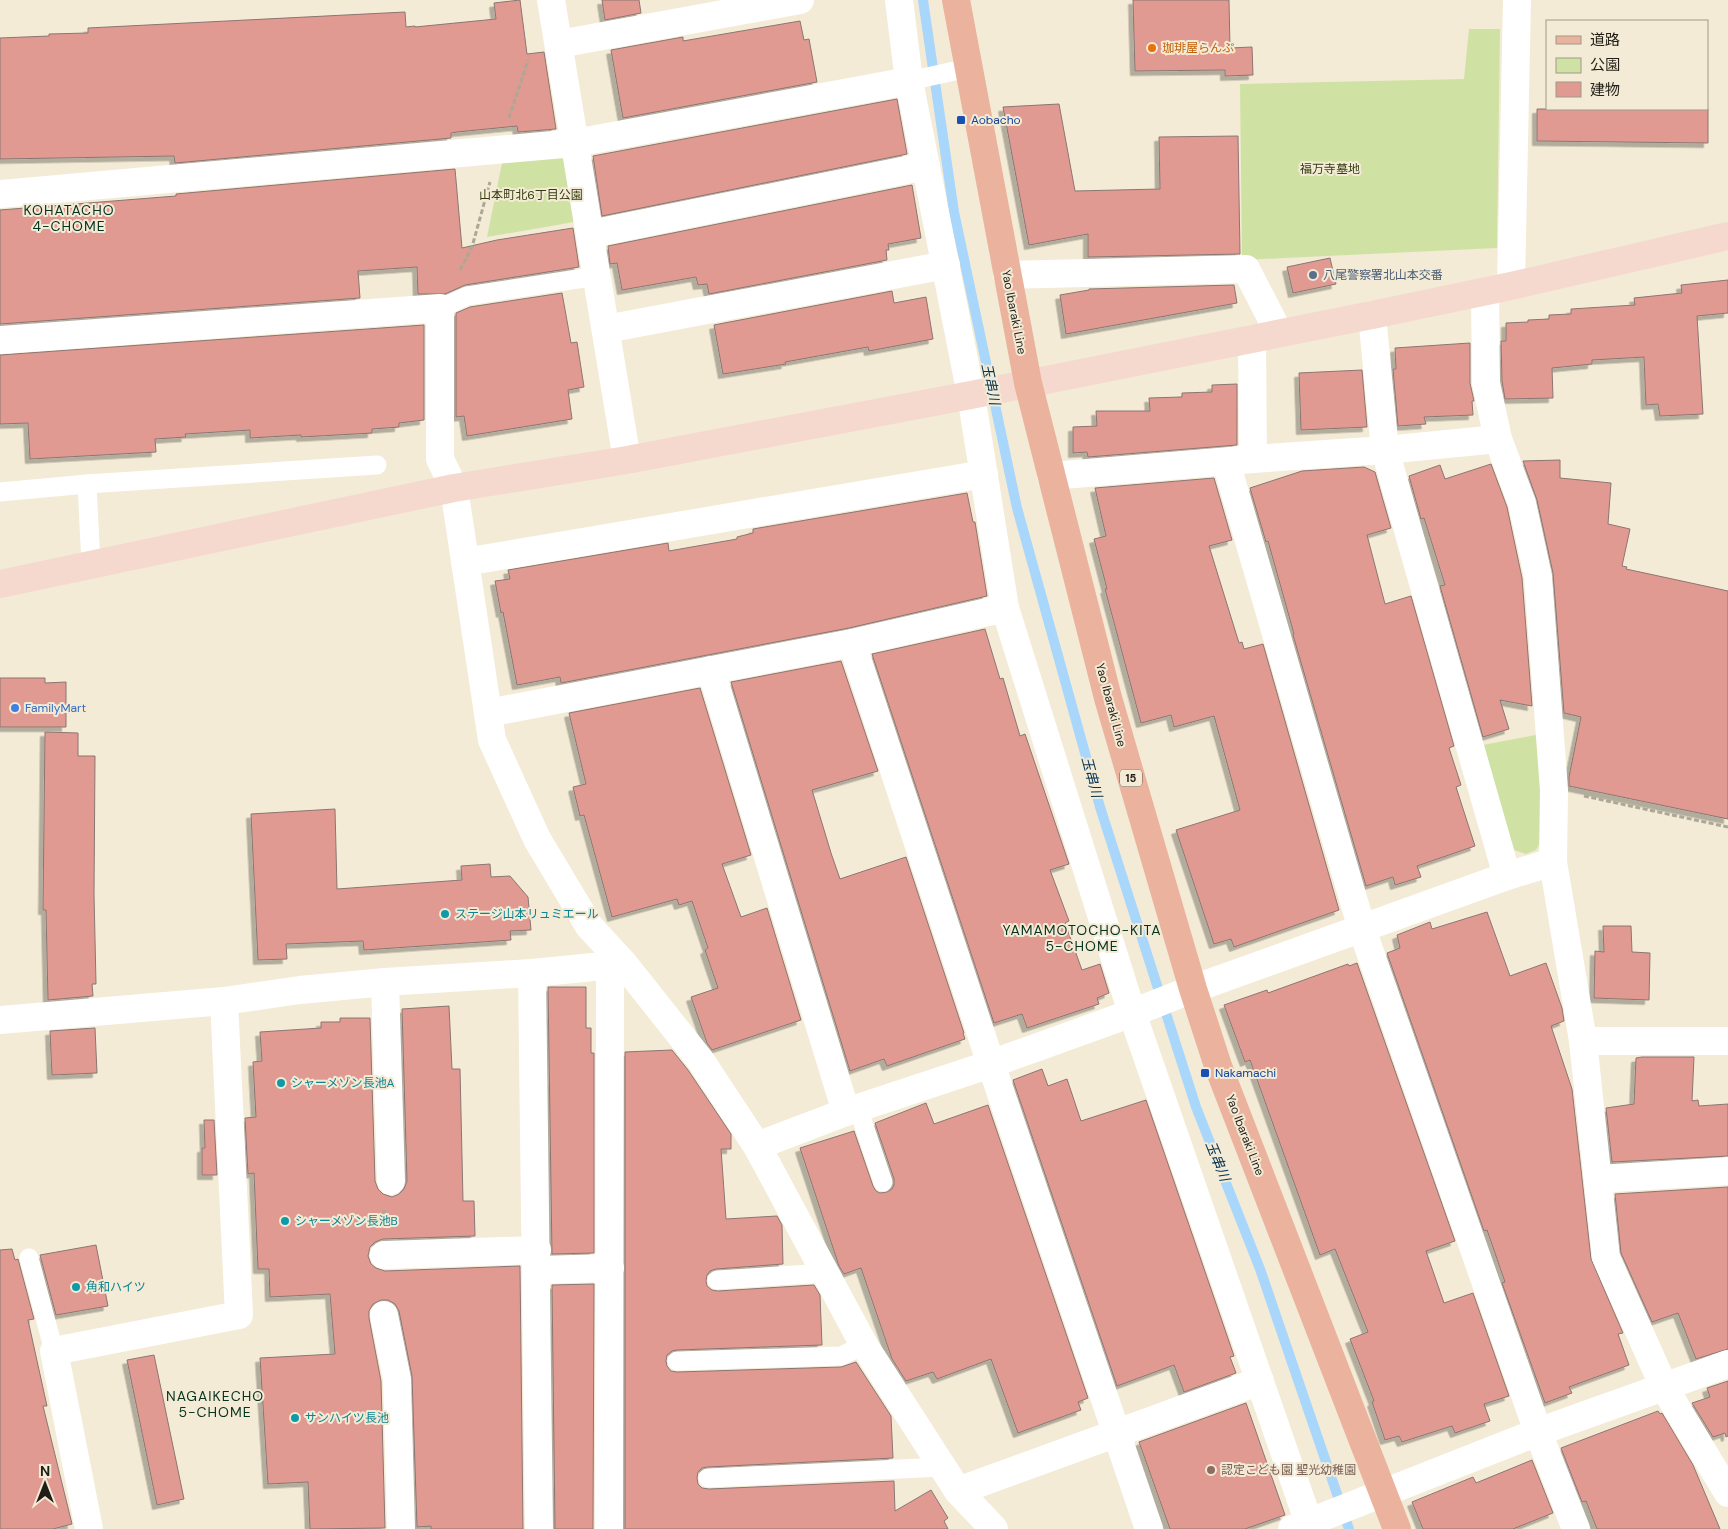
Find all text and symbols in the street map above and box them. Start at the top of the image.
legend [1546,20,1708,110]
text: 道路 [1590,30,1620,50]
place label: 珈琲屋らんぷ [1162,40,1234,56]
marker: 珈琲屋らんぷ [1146,42,1158,54]
text: 公園 [1590,55,1620,75]
text: 建物 [1590,80,1620,100]
place label: Aobacho [971,112,1021,128]
marker: Aobacho [955,114,967,126]
park label: 福万寺墓地 [1300,161,1360,177]
park label: 山本町北6丁目公園 [479,187,583,203]
district label: KOHATACHO 4-CHOME [23,201,115,235]
place label: 八尾警察署北山本交番 [1323,267,1443,283]
street label: Yao Ibaraki Line [998,268,1030,356]
marker: 八尾警察署北山本交番 [1307,269,1319,281]
water label: 玉串川 [978,362,1005,408]
street label: Yao Ibaraki Line [1092,662,1130,749]
place label: FamilyMart [25,700,87,716]
marker: FamilyMart [9,702,21,714]
water label: 玉串川 [1078,754,1107,802]
road number: 15 [1120,770,1142,786]
place label: ステージ山本リュミエール [455,906,599,922]
marker: ステージ山本リュミエール [439,908,451,920]
district label: YAMAMOTOCHO-KITA 5-CHOME [1002,921,1162,955]
place label: Nakamachi [1215,1065,1276,1081]
marker: Nakamachi [1199,1067,1211,1079]
place label: シャーメゾン長池A [291,1075,395,1091]
marker: シャーメゾン長池A [275,1077,287,1089]
street label: Yao Ibaraki Line [1222,1092,1268,1178]
water label: 玉串川 [1202,1138,1235,1186]
place label: シャーメゾン長池B [295,1213,398,1229]
marker: シャーメゾン長池B [279,1215,291,1227]
place label: 角和ハイツ [86,1279,146,1295]
marker: 角和ハイツ [70,1281,82,1293]
district label: NAGAIKECHO 5-CHOME [166,1387,264,1421]
place label: サンハイツ長池 [305,1410,389,1426]
marker: サンハイツ長池 [289,1412,301,1424]
north arrow [20,1459,70,1509]
text: N [40,1462,50,1480]
place label: 認定こども園 聖光幼稚園 [1221,1462,1356,1478]
marker: 認定こども園 聖光幼稚園 [1205,1464,1217,1476]

